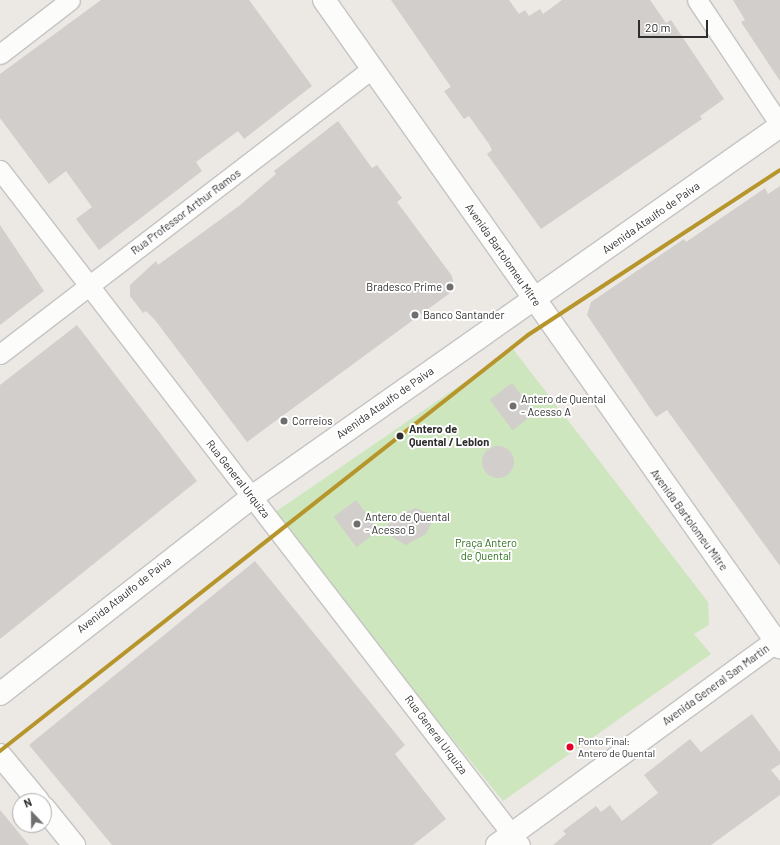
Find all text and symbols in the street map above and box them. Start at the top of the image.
scale bar [640,12,710,38]
text: 20 m [645,20,671,34]
street label: Rua Professor Arthur Ramos [128,166,244,258]
street label: Avenida Ataulfo de Paiva [600,179,702,257]
street label: Avenida Bartolomeu Mitre [463,201,543,309]
place label: Bradesco Prime [366,280,442,294]
marker: Bradesco Prime [445,282,455,292]
place label: Banco Santander [423,308,504,322]
marker: Banco Santander [410,310,420,320]
street label: Avenida Ataulfo de Paiva [334,364,436,442]
place label: Antero de Quental - Acesso A [521,393,606,419]
marker: Antero de Quental - Acesso A [508,401,518,411]
place label: Correios [292,414,333,428]
marker: Correios [279,416,289,426]
place label: Antero de Quental / Leblon [409,423,489,449]
marker: Antero de Quental / Leblon [394,430,406,442]
street label: Rua General Urquiza [203,437,273,521]
street label: Avenida Bartolomeu Mitre [648,467,730,573]
place label: Antero de Quental - Acesso B [365,511,450,537]
marker: Antero de Quental - Acesso B [352,519,362,529]
park label: Praça Antero de Quental [455,537,517,563]
street label: Avenida Ataulfo de Paiva [74,554,174,636]
street label: Avenida General San Martin [660,642,772,728]
street label: Rua General Urquiza [402,693,470,777]
place label: Ponto Final: Antero de Quental [578,735,655,758]
marker: Ponto Final: Antero de Quental [565,742,575,752]
north arrow [12,793,52,833]
text: N [22,795,34,810]

